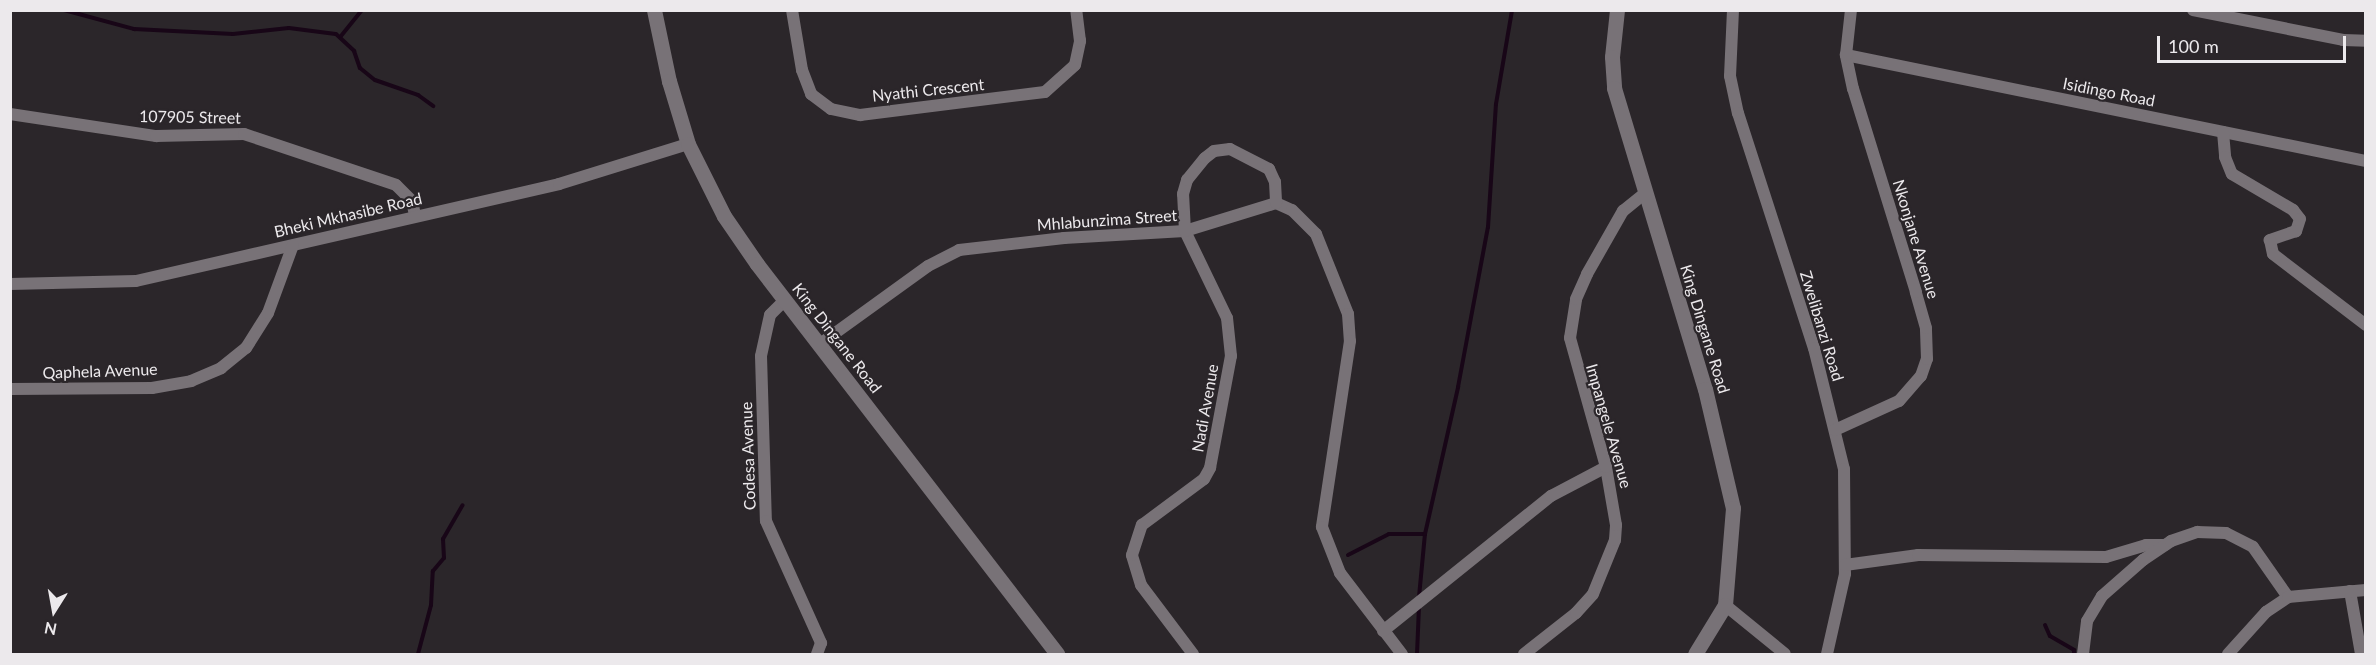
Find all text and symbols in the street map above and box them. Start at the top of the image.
scale bar [2160,24,2349,62]
text: 100 m [2168,35,2219,57]
street label: Isidingo Road [2061,74,2157,110]
street label: Nyathi Crescent [871,75,985,105]
street label: 107905 Street [139,107,241,127]
street label: Nkonjane Avenue [1889,177,1943,301]
street label: Bheki Mkhasibe Road [272,189,424,241]
street label: Mhlabunzima Street [1036,206,1178,234]
street label: King Dingane Road [1676,262,1734,396]
street label: Zwelibanzi Road [1796,269,1848,383]
street label: King Dingane Road [788,279,886,397]
street label: Qaphela Avenue [42,359,158,383]
street label: Impangele Avenue [1582,361,1636,491]
street label: Nadi Avenue [1188,362,1222,454]
street label: Codesa Avenue [737,401,759,511]
north arrow [24,581,84,641]
text: N [43,619,58,640]

